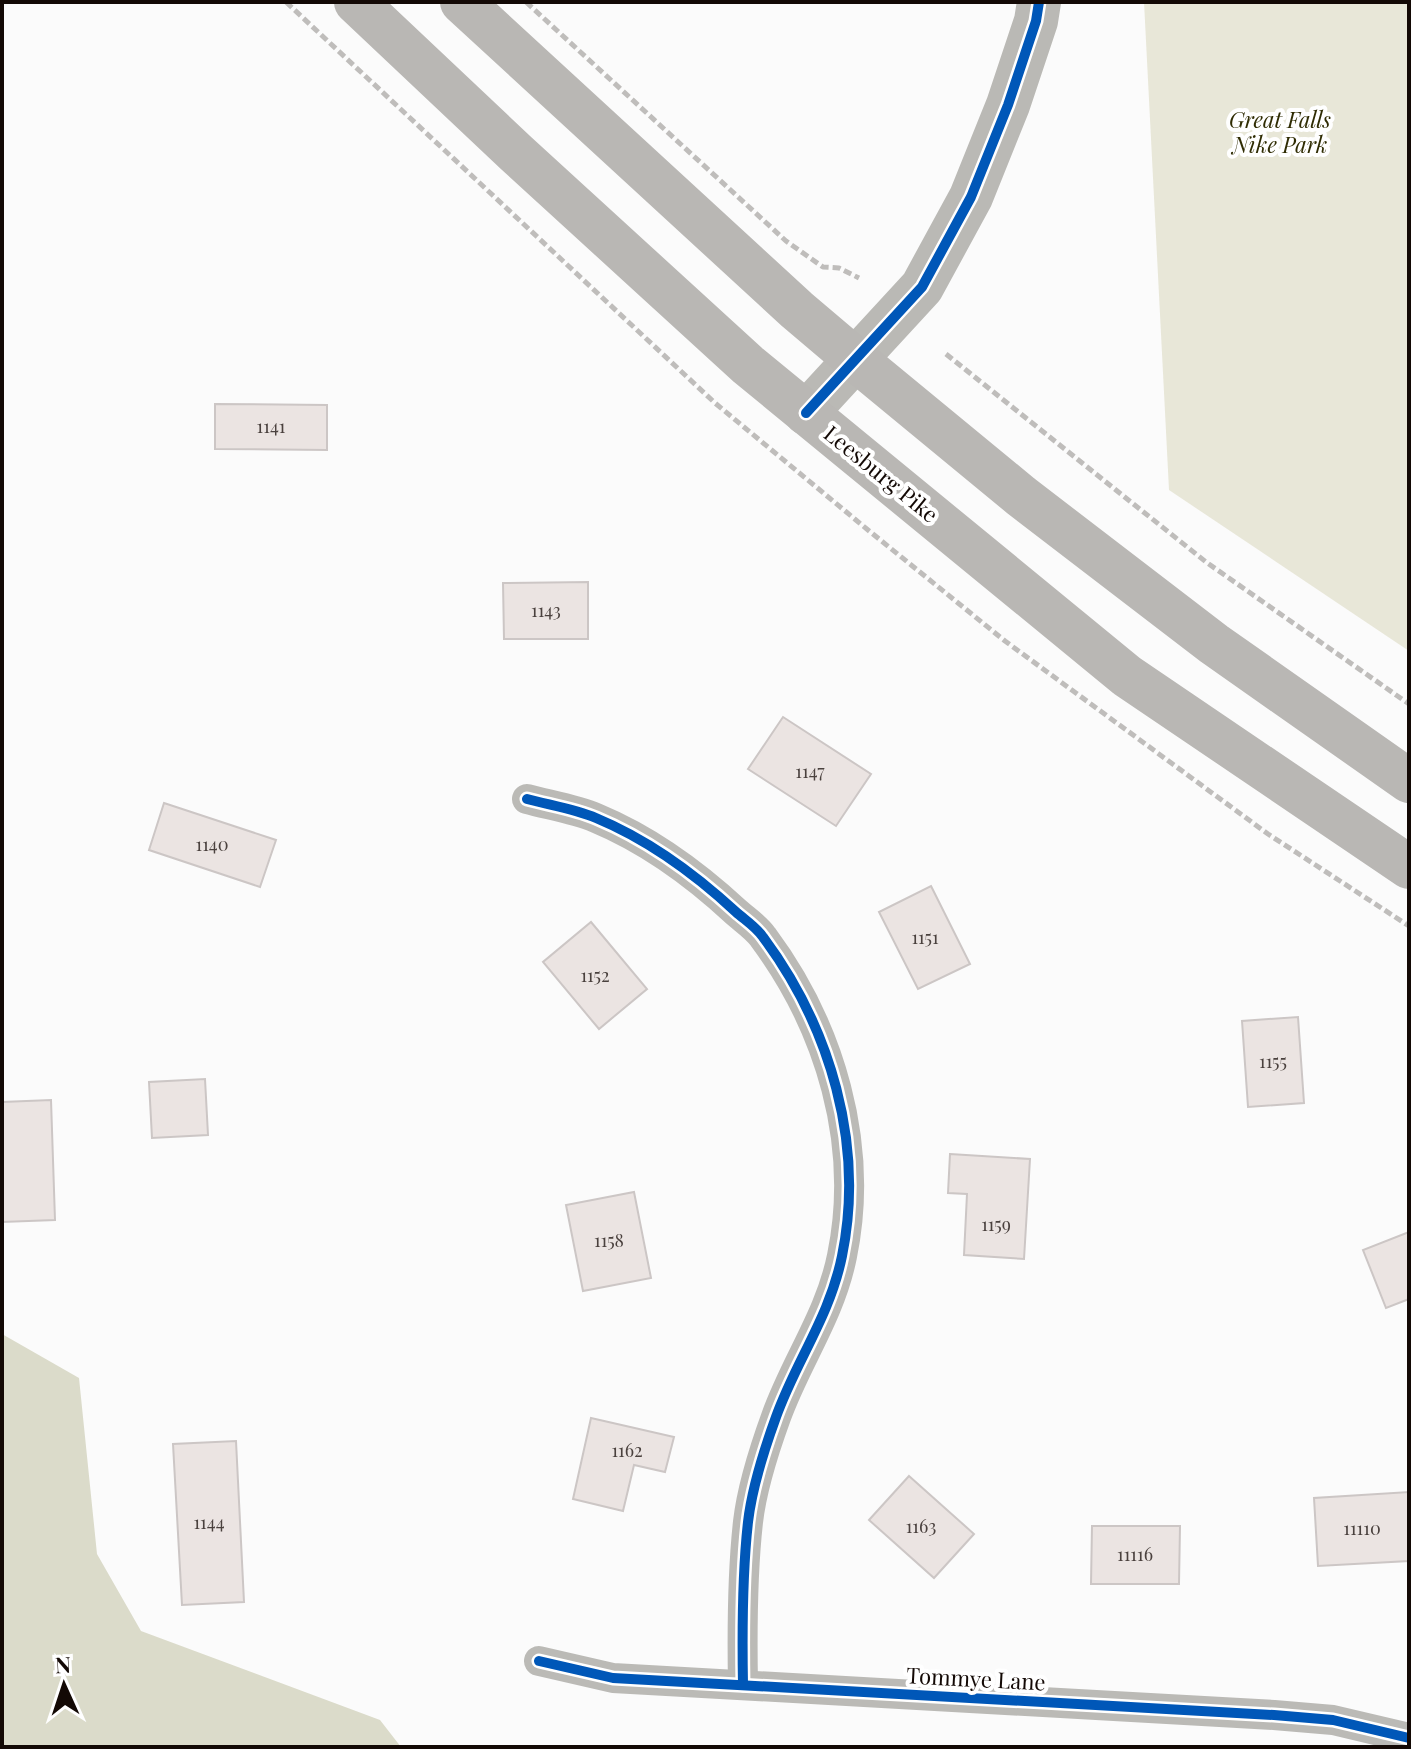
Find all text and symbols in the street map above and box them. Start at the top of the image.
park label: Great Falls Nike Park [1229,104,1332,159]
house number: 1141 [257,414,286,438]
street label: Leesburg Pike [818,418,945,529]
house number: 1143 [531,598,561,622]
house number: 1147 [795,759,825,783]
house number: 1140 [195,832,229,856]
house number: 1151 [911,925,939,949]
house number: 1152 [580,963,610,987]
house number: 1155 [1259,1049,1287,1073]
house number: 1159 [981,1212,1011,1236]
house number: 1158 [594,1228,624,1252]
house number: 1162 [611,1438,643,1462]
house number: 1144 [193,1510,225,1534]
house number: 1163 [906,1514,936,1538]
house number: 11110 [1343,1516,1381,1540]
house number: 11116 [1117,1542,1153,1566]
north arrow [24,1645,104,1725]
text: N [54,1649,72,1679]
street label: Tommye Lane [906,1659,1046,1697]

